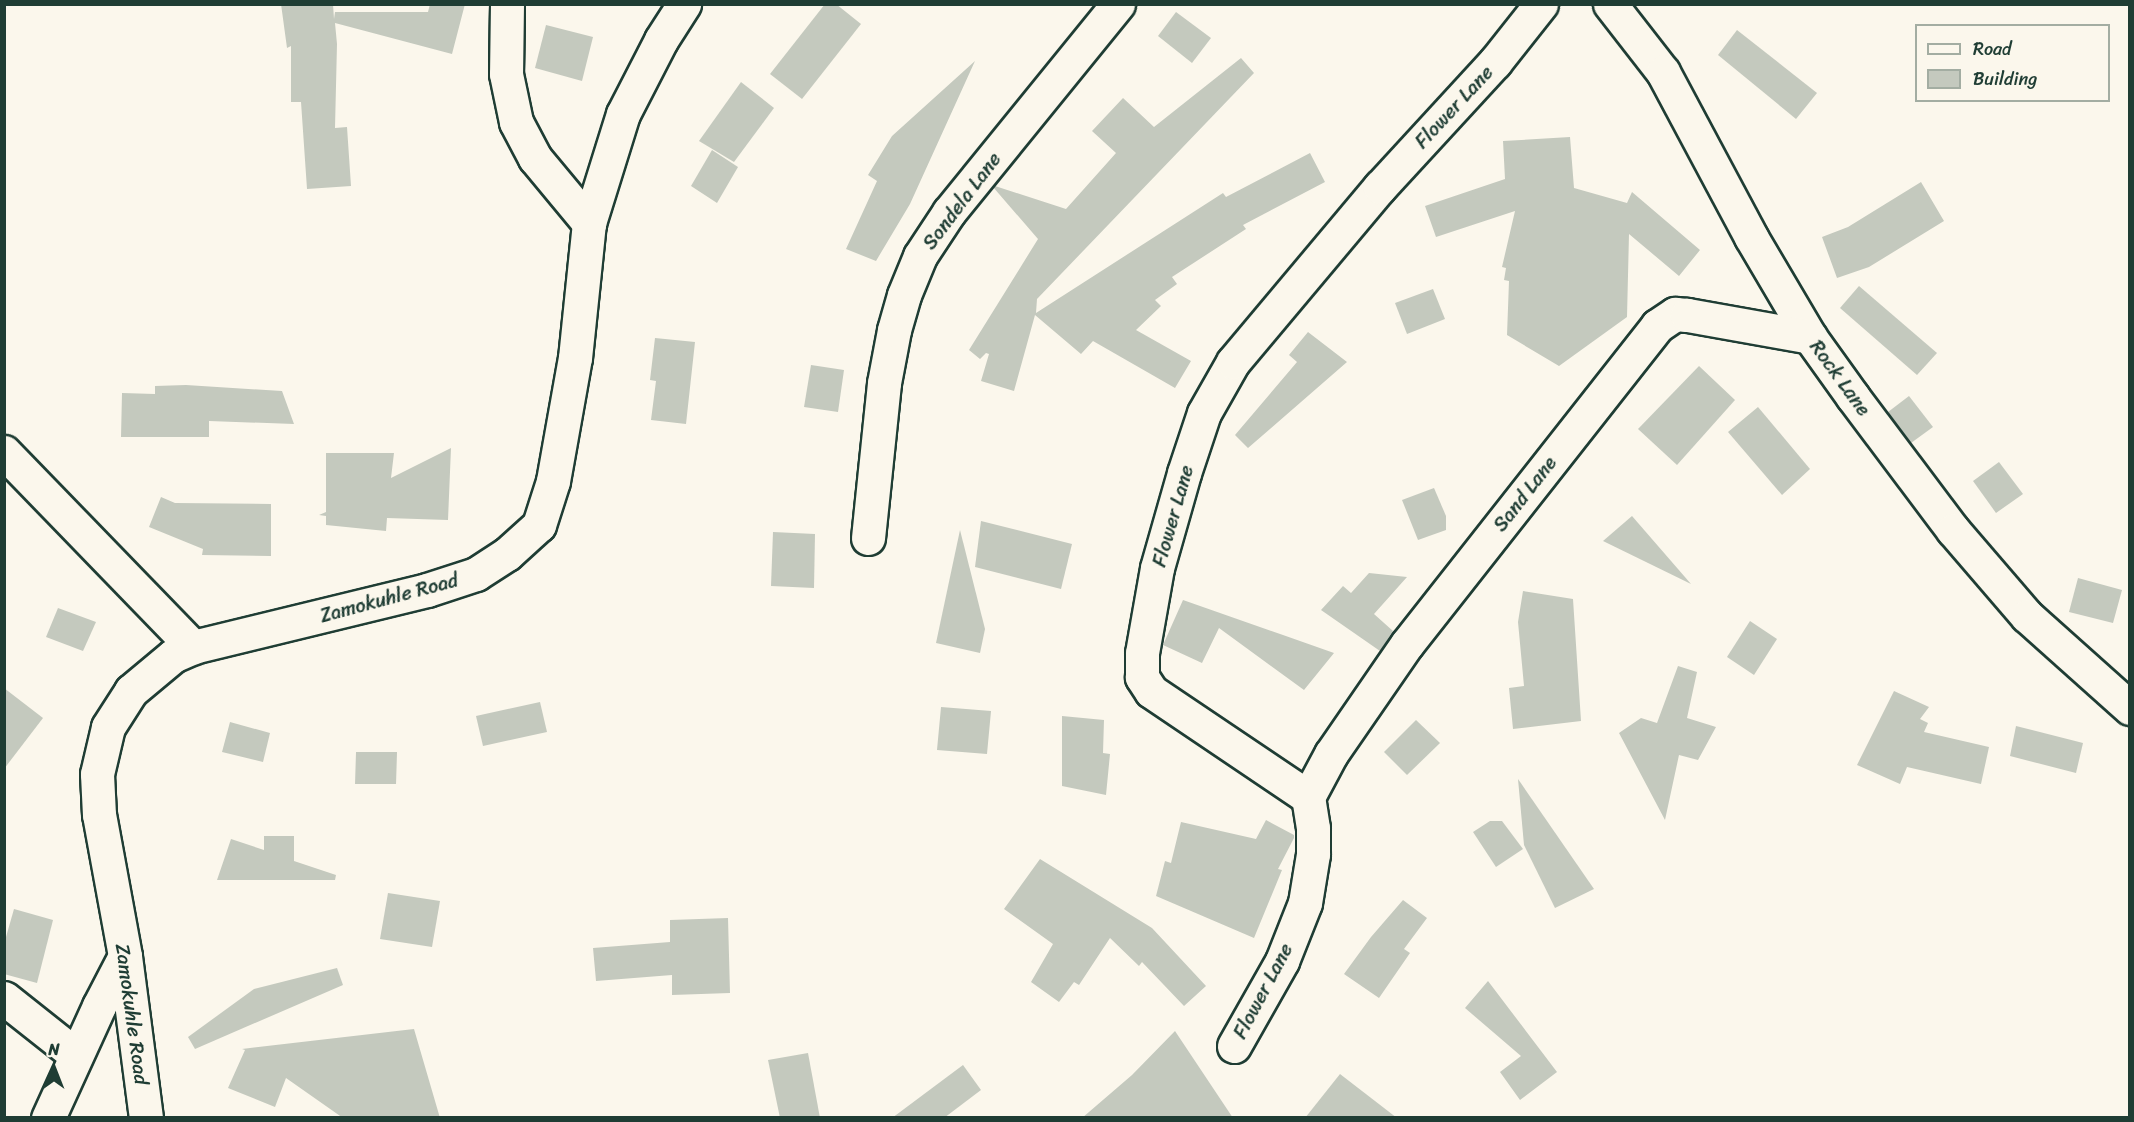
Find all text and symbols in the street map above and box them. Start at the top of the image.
legend [1915,24,2110,102]
text: Road [1973,33,2012,65]
street label: Flower Lane [1410,61,1498,153]
text: Building [1973,63,2037,95]
street label: Sondela Lane [918,148,1006,254]
street label: Rock Lane [1804,335,1876,421]
street label: Sand Lane [1488,451,1562,537]
street label: Flower Lane [1147,462,1199,570]
street label: Zamokuhle Road [317,568,461,628]
street label: Flower Lane [1228,939,1298,1043]
street label: Zamokuhle Road [110,942,154,1086]
text: N [48,1035,60,1064]
north arrow [24,1038,84,1098]

